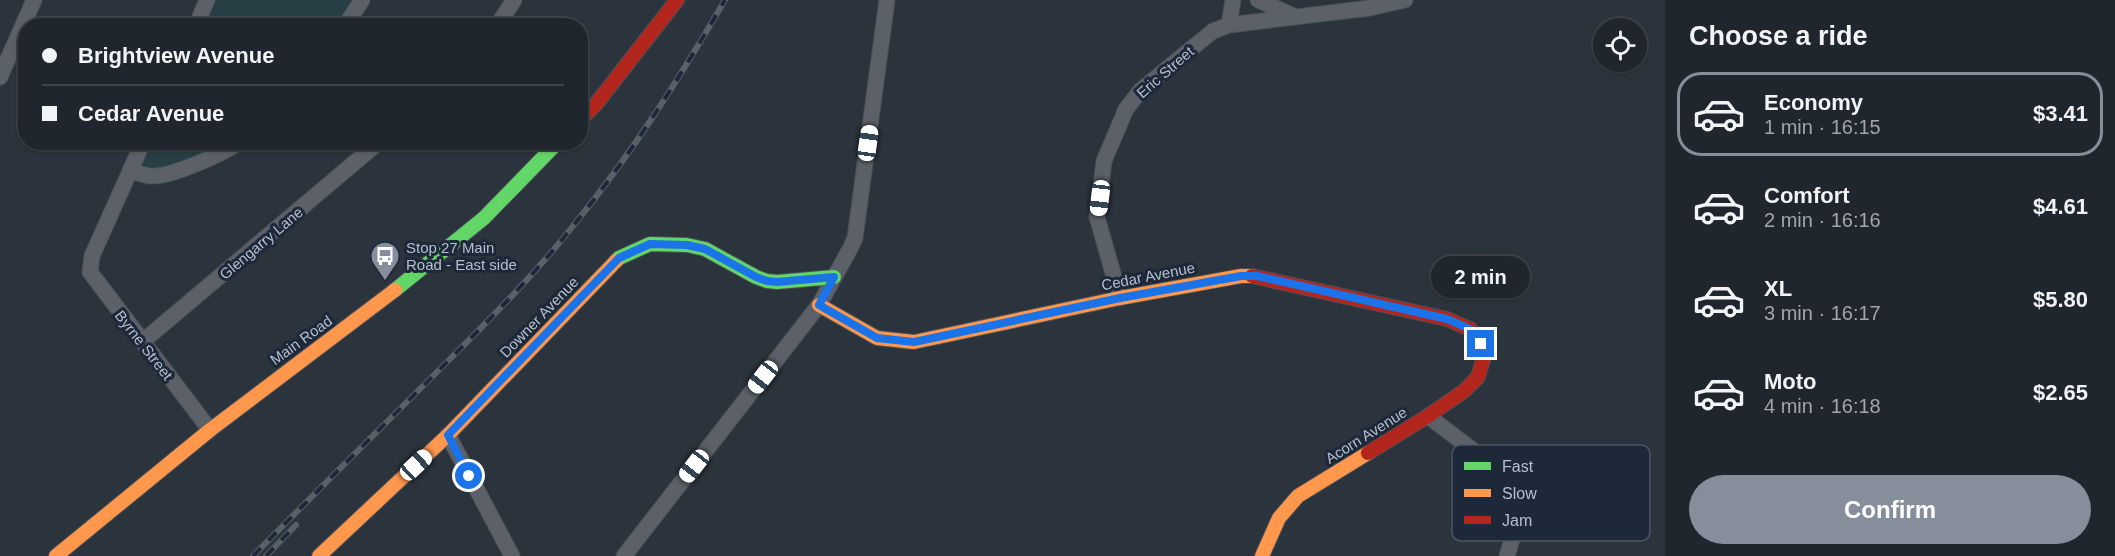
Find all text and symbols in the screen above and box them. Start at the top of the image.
map controls [1593,18,1647,72]
button: locate [1593,18,1647,72]
text: Choose a ride [1689,21,1868,51]
street label: Eric Street [1133,42,1198,101]
text: Brightview Avenue [78,43,274,68]
icon: car [1692,87,1746,141]
text: Economy [1764,90,1863,115]
text: Cedar Avenue [78,101,224,126]
text: $3.41 [2033,101,2088,126]
text: 1 min · 16:15 [1764,116,1881,138]
car [857,124,879,162]
car [1089,179,1111,217]
icon: car [1692,180,1746,234]
text: Comfort [1764,183,1850,208]
text: $4.61 [2033,194,2088,219]
street label: Glengarry Lane [216,203,306,283]
text: 2 min · 16:16 [1764,209,1881,231]
place label: Stop 27 Main Road - East side [406,239,517,273]
bus stop icon: Stop 27 Main Road - East side [369,240,401,282]
callout: 2 min [1432,257,1530,299]
street label: Cedar Avenue [1100,259,1196,293]
text: 2 min [1454,266,1507,288]
street label: Downer Avenue [496,273,582,361]
icon: car [1692,273,1746,327]
text: XL [1764,276,1792,301]
text: $5.80 [2033,287,2088,312]
text: 3 min · 16:17 [1764,302,1881,324]
street label: Byrne Street [112,307,177,384]
street label: Main Road [267,312,335,368]
route end [1467,330,1494,357]
car [745,357,781,397]
icon: car [1692,366,1746,420]
text: Moto [1764,369,1817,394]
text: $2.65 [2033,380,2088,405]
text: 4 min · 16:18 [1764,395,1881,417]
street label: Acorn Avenue [1322,403,1410,467]
legend [1452,445,1650,541]
car [397,446,435,484]
car [676,446,712,486]
text: Fast [1502,458,1534,475]
route start [455,462,482,489]
button: Confirm [1689,475,2091,544]
text: Slow [1502,485,1537,502]
text: Jam [1502,512,1532,529]

